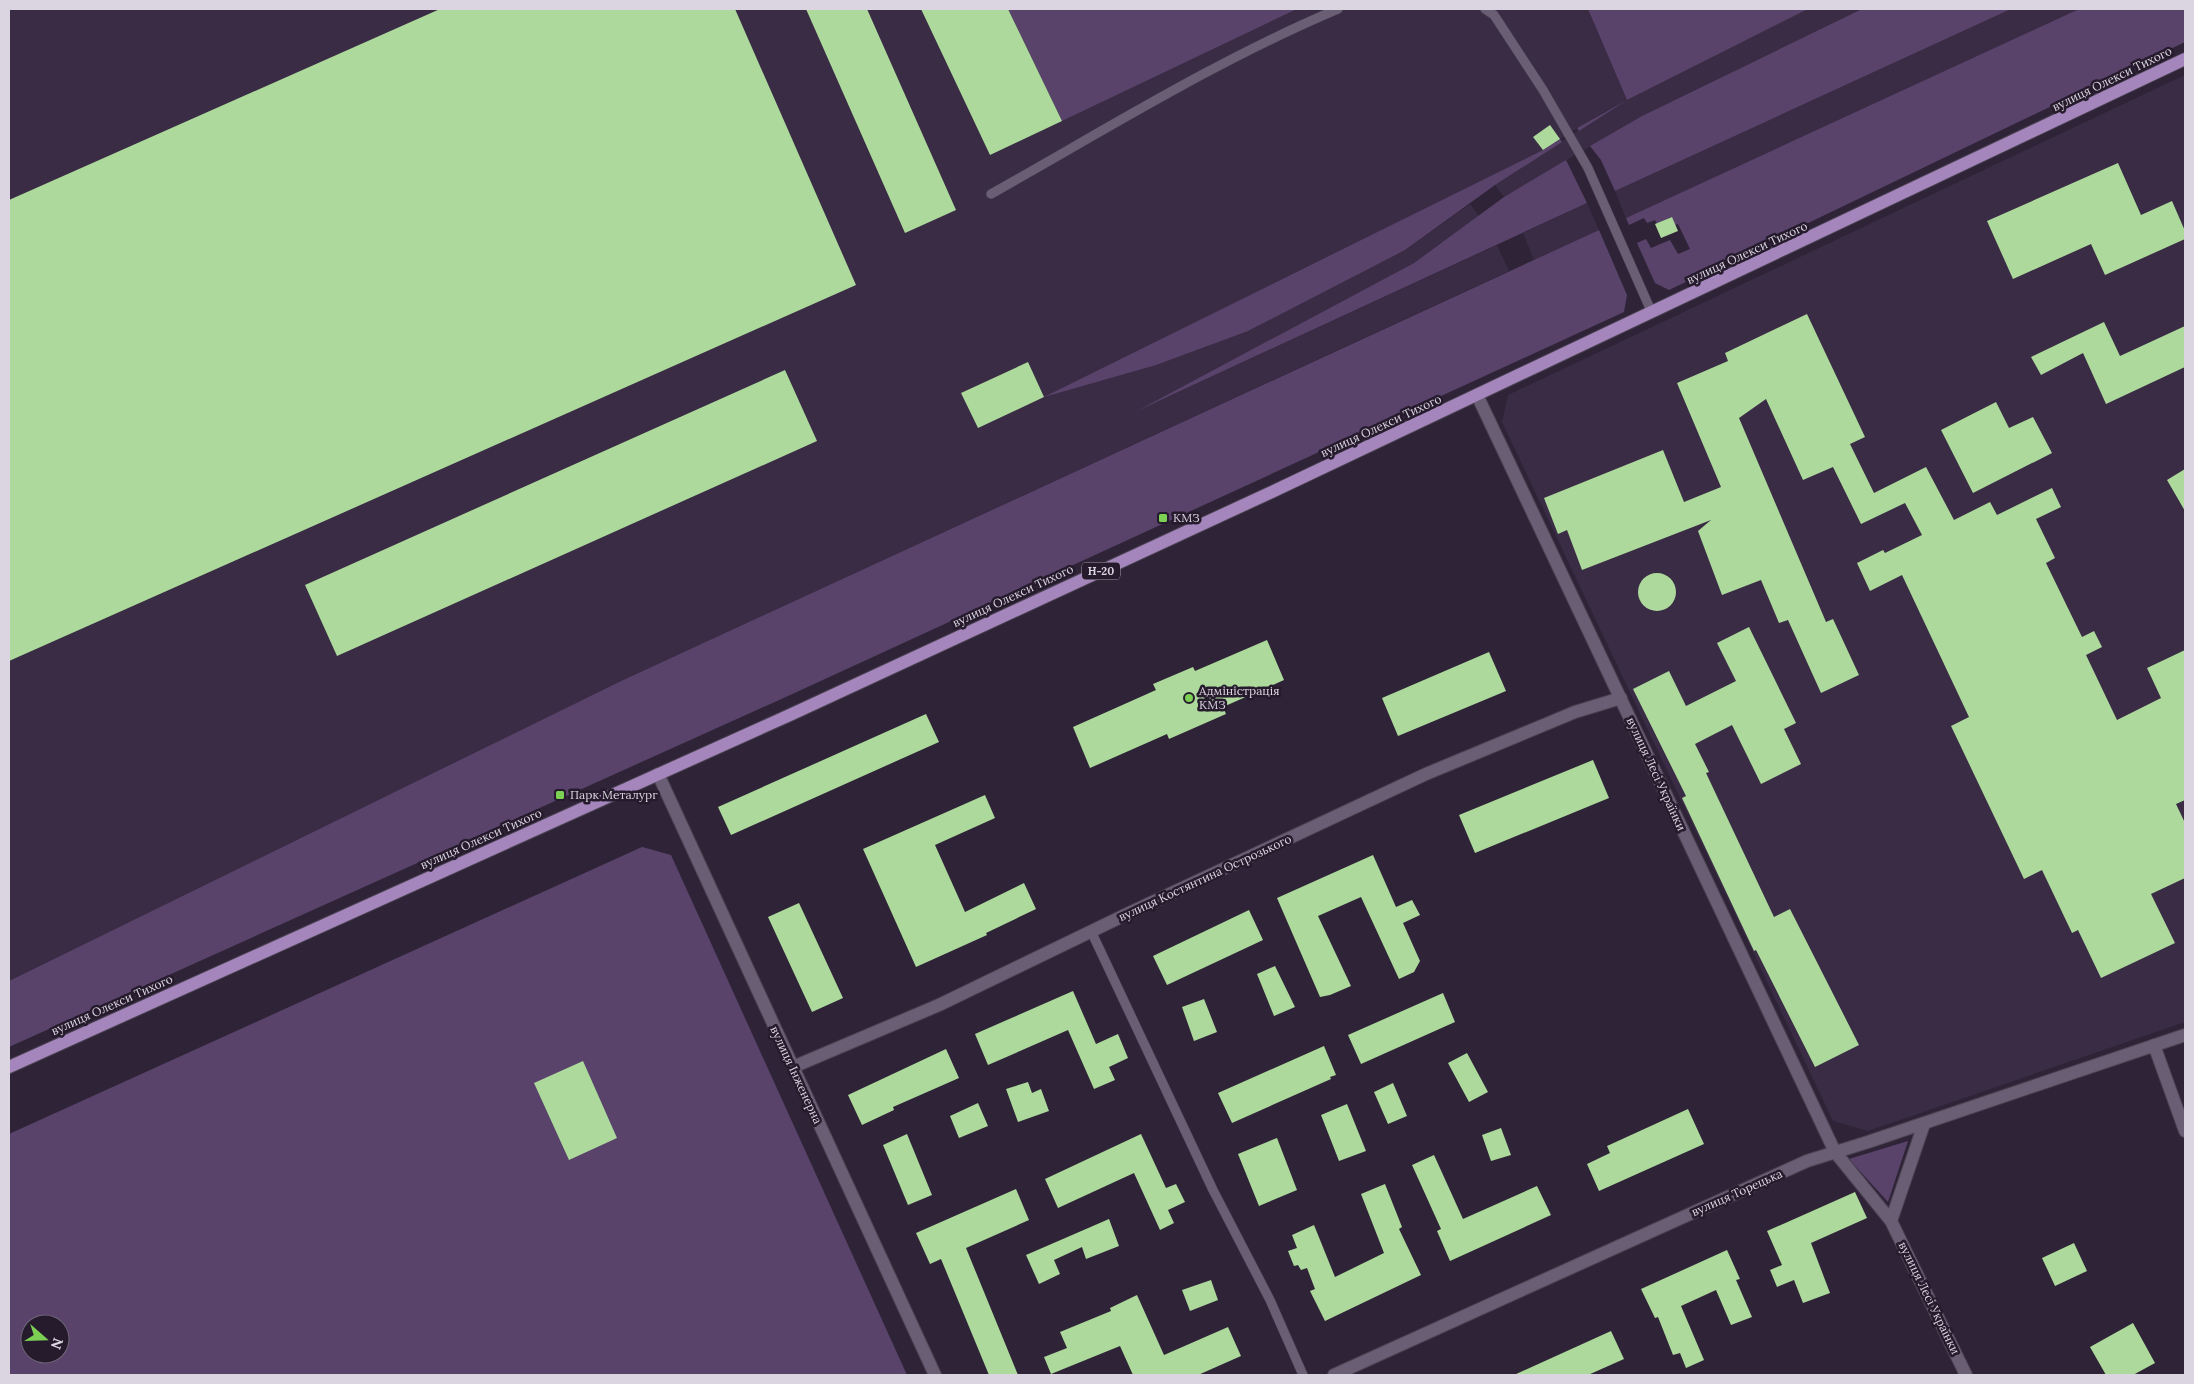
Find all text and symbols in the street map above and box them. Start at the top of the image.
street label: вулиця Олекси Тихого [2049,43,2174,114]
street label: вулиця Олекси Тихого [1684,218,1810,287]
street label: вулиця Олекси Тихого [1318,391,1444,460]
place label: КМЗ [1173,510,1200,525]
marker: КМЗ [1157,512,1169,524]
street label: вулиця Олекси Тихого [950,561,1076,630]
road number: Н-20 [1082,562,1120,580]
place label: Адміністрація КМЗ [1198,683,1280,712]
marker: Адміністрація КМЗ [1183,692,1195,704]
street label: вулиця Лесі Українки [1624,715,1689,833]
place label: Парк Металург [570,787,658,802]
marker: Парк Металург [554,789,566,801]
street label: вулиця Олекси Тихого [418,805,544,872]
street label: вулиця Костянтина Острозького [1116,831,1294,924]
street label: вулиця Олекси Тихого [49,971,175,1038]
street label: вулиця Інженерна [767,1023,826,1126]
street label: вулиця Торецька [1689,1166,1785,1219]
street label: вулиця Лесі Українки [1896,1239,1963,1357]
north arrow [20,1314,70,1364]
text: N [47,1335,68,1352]

